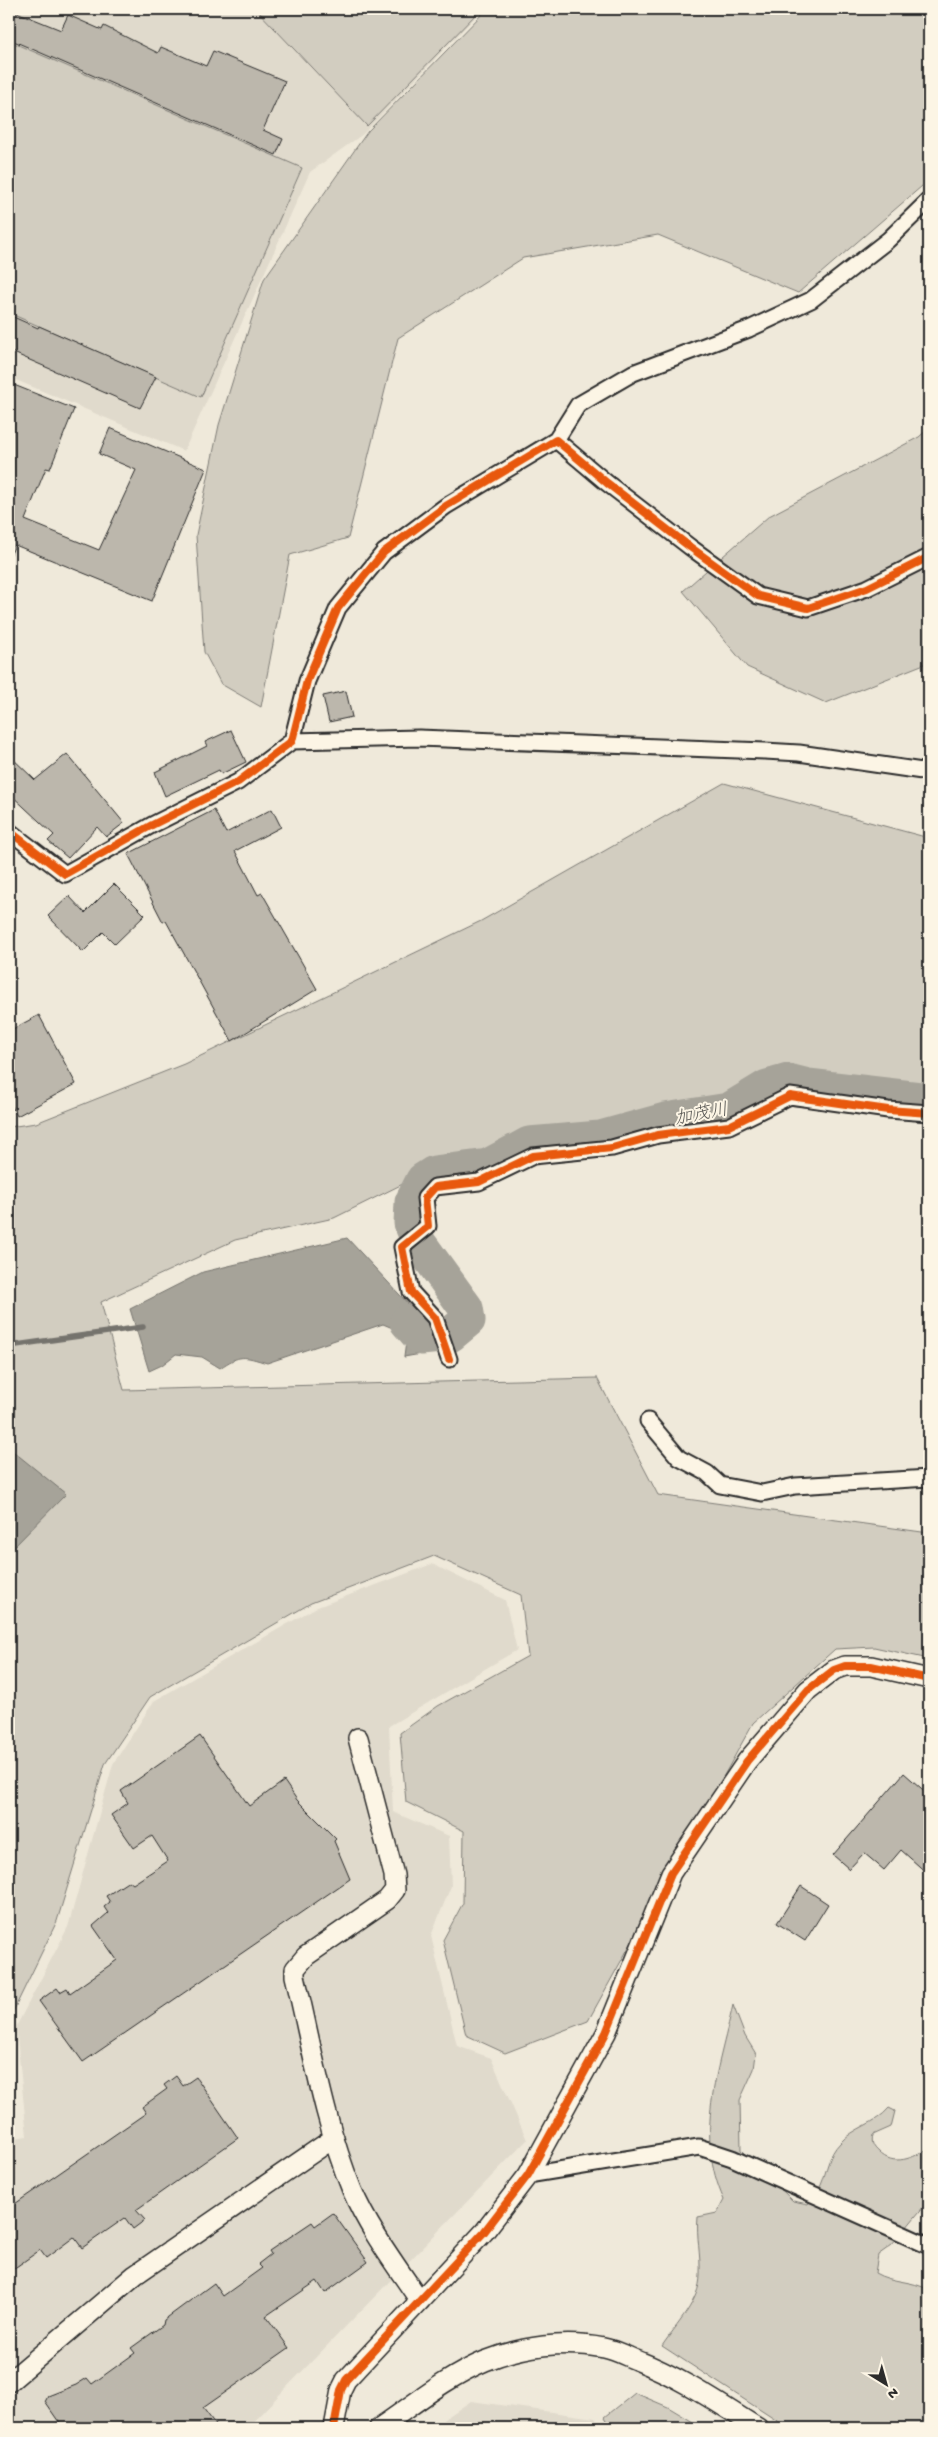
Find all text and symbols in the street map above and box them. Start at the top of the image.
water label: 加茂川 [673,1099,730,1131]
north arrow [860,2360,910,2410]
text: N [884,2383,901,2402]

